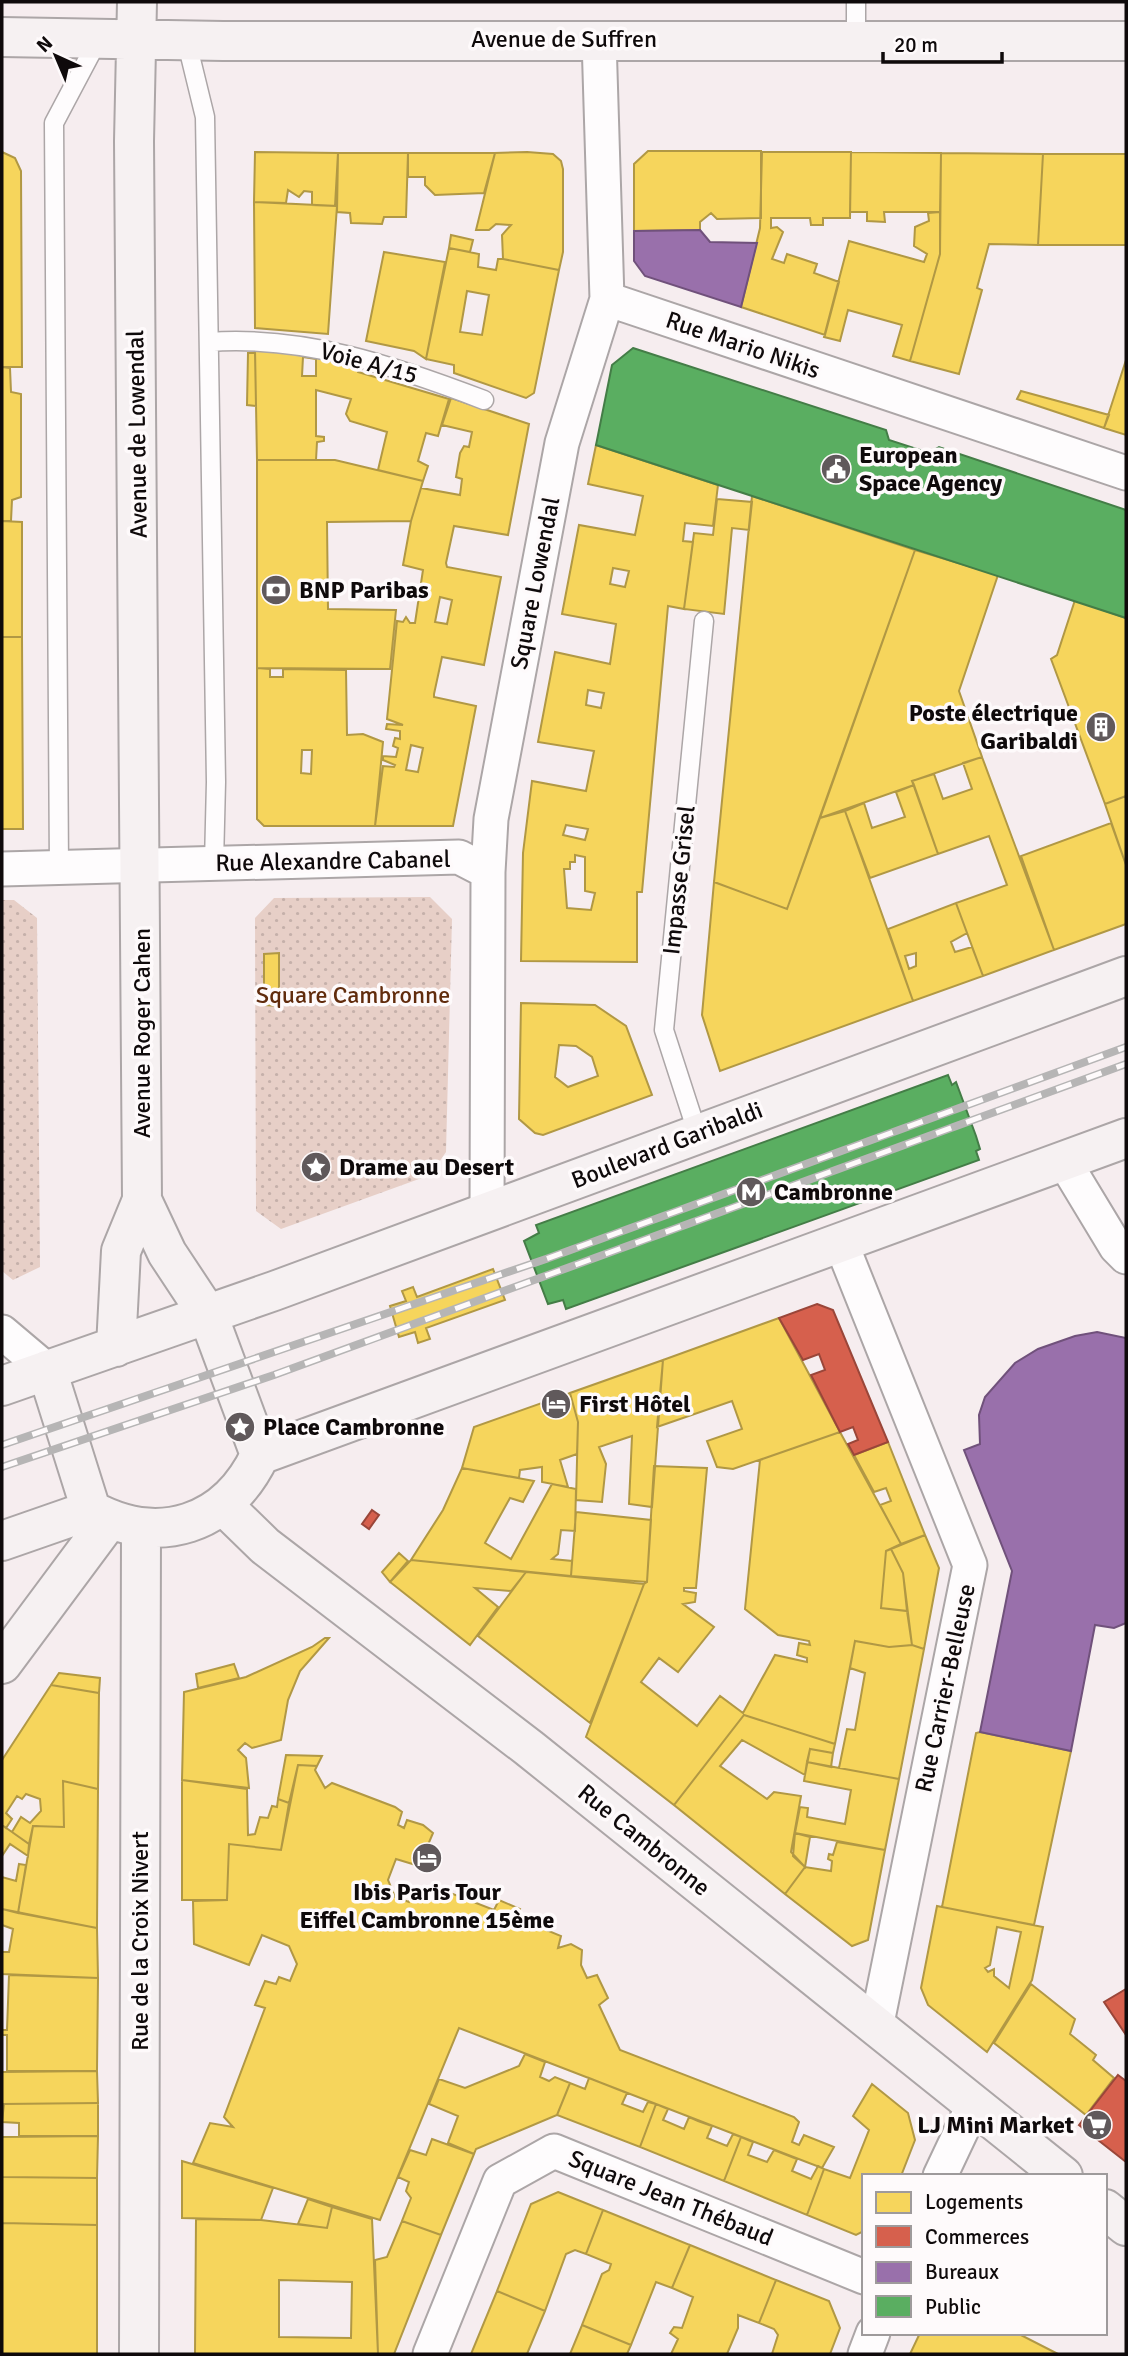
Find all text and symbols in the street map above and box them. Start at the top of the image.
north arrow [21,21,91,91]
scale bar [883,21,1002,65]
street label: Avenue de Suffren [471,24,657,54]
text: N [32,31,58,58]
text: 20 m [894,32,938,58]
street label: Rue Mario Nikis [662,305,824,385]
street label: Avenue de Lowendal [120,329,154,539]
street label: Voie A/15 [317,336,421,390]
place label: European Space Agency [859,440,1002,498]
public building icon: European Space Agency [819,452,853,486]
street label: Square Lowendal [504,494,566,672]
bank icon: BNP Paribas [259,573,293,607]
place label: BNP Paribas [299,575,429,605]
place label: Poste électrique Garibaldi [909,698,1078,756]
building icon: Poste électrique Garibaldi [1084,710,1118,744]
street label: Impasse Grisel [656,804,702,956]
street label: Rue Alexandre Cabanel [215,844,451,878]
street label: Avenue Roger Cahen [127,928,157,1138]
park label: Square Cambronne [256,980,450,1010]
street label: Boulevard Garibaldi [567,1095,767,1195]
place icon: Drame au Desert [299,1150,333,1184]
place label: Drame au Desert [339,1152,514,1182]
metro station icon: Cambronne [734,1175,768,1209]
place label: Cambronne [774,1177,893,1207]
hotel icon: First Hôtel [539,1387,573,1421]
place label: First Hôtel [579,1389,691,1419]
place icon: Place Cambronne [223,1410,257,1444]
place label: Place Cambronne [263,1412,444,1442]
street label: Rue Carrier-Belleuse [908,1581,982,1795]
street label: Rue Cambronne [572,1777,716,1903]
street label: Rue de la Croix Nivert [125,1831,155,2051]
hotel icon: Ibis Paris Tour Eiffel Cambronne 15ème [410,1841,444,1875]
place label: Ibis Paris Tour Eiffel Cambronne 15ème [300,1877,555,1935]
supermarket icon: LJ Mini Market [1080,2108,1114,2142]
place label: LJ Mini Market [917,2110,1074,2140]
street label: Square Jean Thébaud [564,2143,778,2253]
legend [862,2174,1107,2335]
text: Logements [925,2189,1023,2215]
text: Commerces [925,2224,1029,2250]
text: Bureaux [925,2259,999,2285]
text: Public [925,2294,981,2320]

